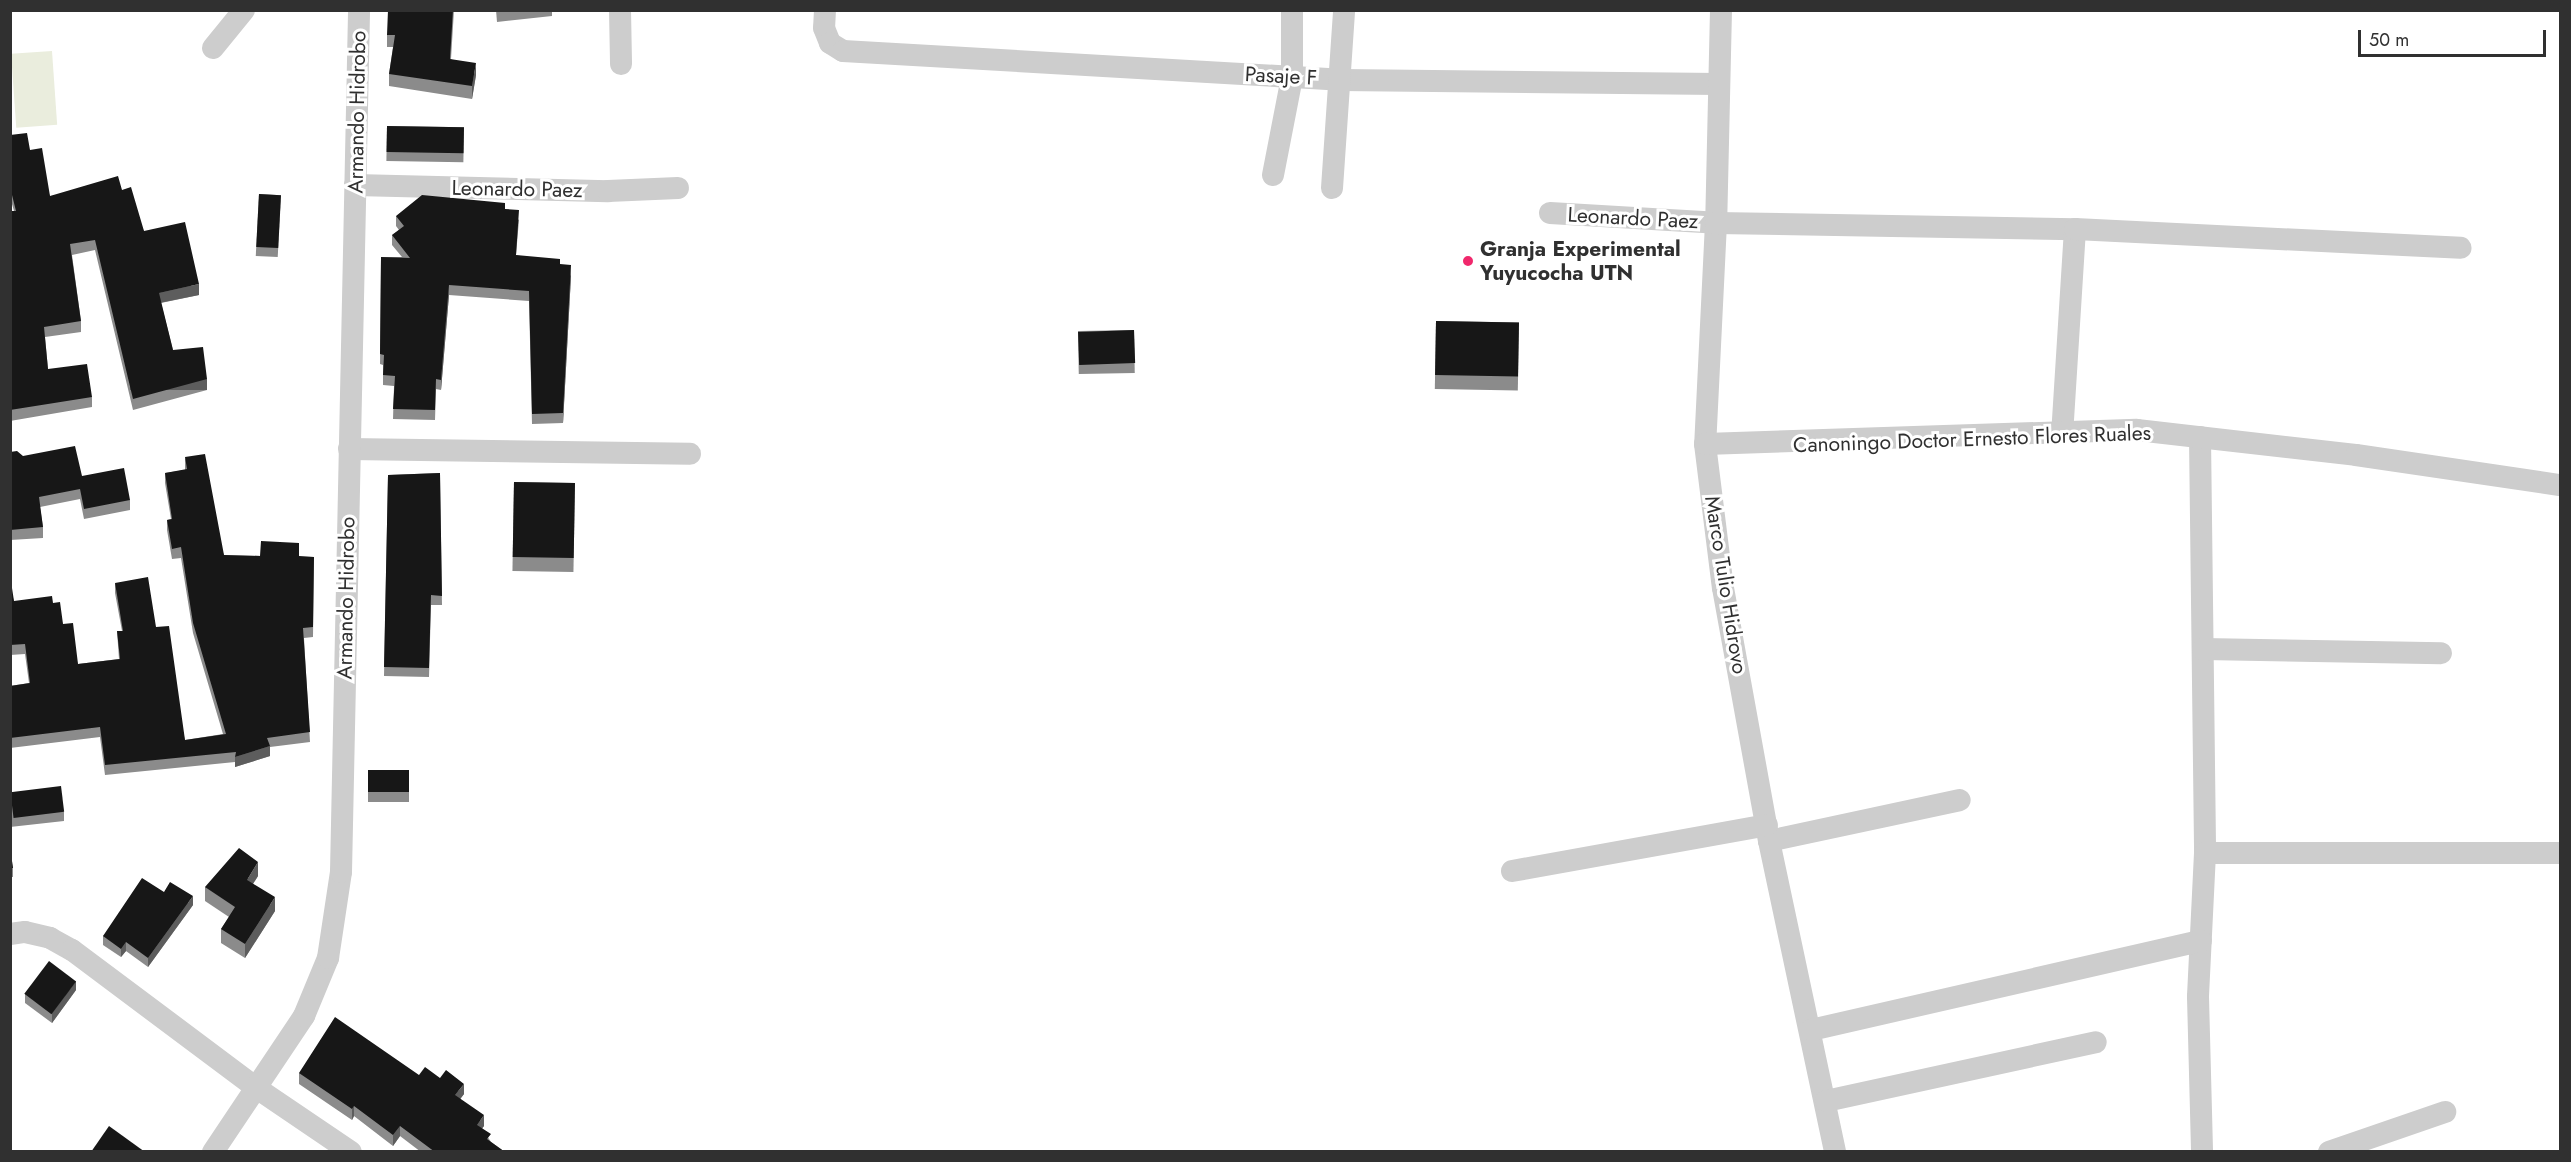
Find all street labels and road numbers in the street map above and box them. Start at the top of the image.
street label: Armando Hidrobo [343,31,371,193]
street label: Pasaje F [1244,62,1318,90]
street label: Leonardo Paez [451,175,583,203]
street label: Leonardo Paez [1567,202,1699,234]
street label: Canoningo Doctor Ernesto Flores Ruales [1793,420,2151,458]
street label: Marco Tulio Hidrovo [1699,494,1753,676]
street label: Armando Hidrobo [332,517,360,679]

